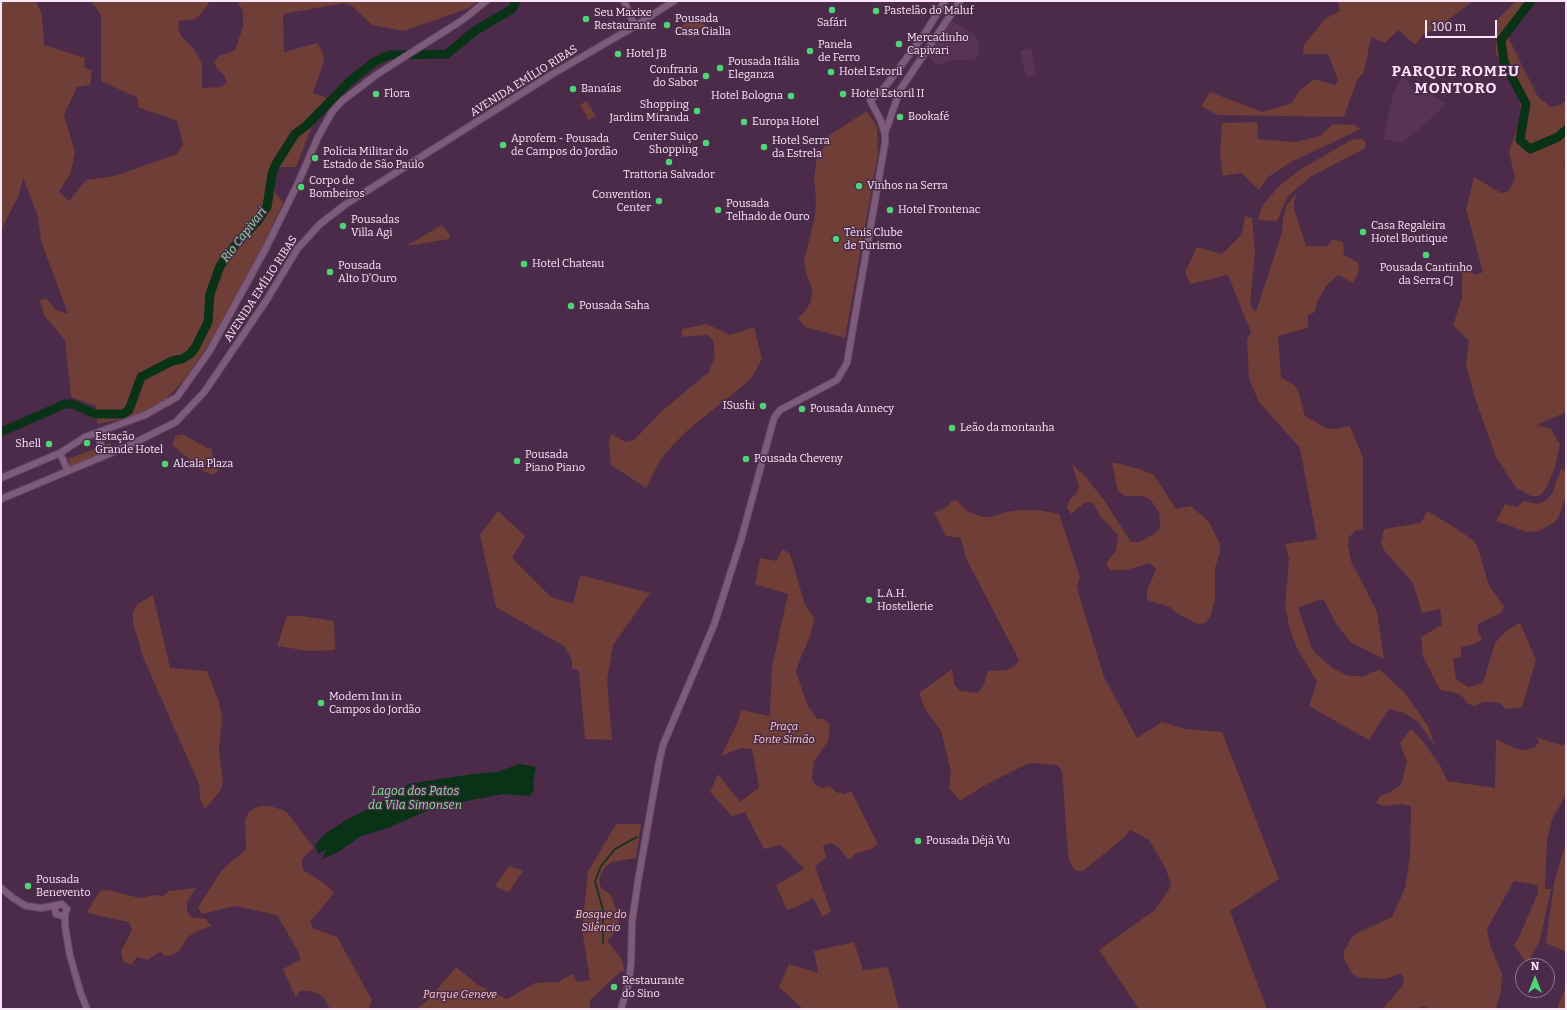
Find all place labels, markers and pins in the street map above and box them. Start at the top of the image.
place label: Pastelão do Maluf [884,4,973,18]
marker: Safári [827,5,837,15]
place label: Seu Maxixe Restaurante [594,6,656,32]
marker: Pastelão do Maluf [871,6,881,16]
place label: Pousada Casa Gialla [675,12,731,38]
marker: Seu Maxixe Restaurante [581,14,591,24]
place label: Safári [817,16,847,30]
marker: Pousada Casa Gialla [662,20,672,30]
place label: Mercadinho Capivari [907,31,969,57]
place label: Panela de Ferro [818,38,860,64]
marker: Mercadinho Capivari [894,39,904,49]
marker: Panela de Ferro [805,46,815,56]
place label: Hotel JB [626,47,667,61]
marker: Hotel JB [613,49,623,59]
place label: Pousada Itália Eleganza [728,55,799,81]
place label: Confraria do Sabor [650,63,698,89]
marker: Pousada Itália Eleganza [715,63,725,73]
place label: Hotel Estoril [839,65,902,79]
marker: Hotel Estoril [826,67,836,77]
marker: Confraria do Sabor [701,71,711,81]
place label: Banaías [581,82,621,96]
marker: Banaías [568,84,578,94]
place label: Flora [384,87,410,101]
place label: Hotel Estoril II [851,87,924,101]
marker: Flora [371,89,381,99]
place label: Hotel Bologna [711,89,783,103]
marker: Hotel Estoril II [838,89,848,99]
marker: Hotel Bologna [786,91,796,101]
place label: Shopping Jardim Miranda [610,98,689,124]
marker: Shopping Jardim Miranda [692,106,702,116]
place label: Bookafé [908,110,949,124]
marker: Bookafé [895,112,905,122]
place label: Europa Hotel [752,115,819,129]
marker: Europa Hotel [739,117,749,127]
place label: Center Suiço Shopping [633,130,698,156]
place label: Aprofem - Pousada de Campos do Jordão [511,132,618,158]
place label: Hotel Serra da Estrela [772,134,830,160]
marker: Center Suiço Shopping [701,138,711,148]
marker: Aprofem - Pousada de Campos do Jordão [498,140,508,150]
marker: Hotel Serra da Estrela [759,142,769,152]
place label: Polícia Militar do Estado de São Paulo [323,145,424,171]
marker: Polícia Militar do Estado de São Paulo [310,153,320,163]
marker: Trattoria Salvador [664,157,674,167]
place label: Trattoria Salvador [623,168,715,182]
place label: Corpo de Bombeiros [309,174,365,200]
place label: Vinhos na Serra [867,179,948,193]
marker: Vinhos na Serra [854,181,864,191]
marker: Corpo de Bombeiros [296,182,306,192]
place label: Convention Center [592,188,651,214]
marker: Convention Center [654,196,664,206]
place label: Pousada Telhado de Ouro [726,197,810,223]
place label: Hotel Frontenac [898,203,980,217]
marker: Pousada Telhado de Ouro [713,205,723,215]
marker: Hotel Frontenac [885,205,895,215]
place label: Pousadas Villa Agi [351,213,399,239]
place label: Casa Regaleira Hotel Boutique [1371,219,1448,245]
marker: Pousadas Villa Agi [338,221,348,231]
place label: Tênis Clube de Turismo [844,226,903,252]
marker: Casa Regaleira Hotel Boutique [1358,227,1368,237]
marker: Tênis Clube de Turismo [831,234,841,244]
marker: Pousada Cantinho da Serra CJ [1421,250,1431,260]
place label: Hotel Chateau [532,257,604,271]
place label: Pousada Alto D'Ouro [338,259,397,285]
marker: Hotel Chateau [519,259,529,269]
place label: Pousada Cantinho da Serra CJ [1380,261,1472,287]
marker: Pousada Alto D'Ouro [325,267,335,277]
place label: Pousada Saha [579,299,650,313]
marker: Pousada Saha [566,301,576,311]
place label: ISushi [723,399,755,413]
marker: ISushi [758,401,768,411]
place label: Pousada Annecy [810,402,894,416]
marker: Pousada Annecy [797,404,807,414]
place label: Leão da montanha [960,421,1055,435]
marker: Leão da montanha [947,423,957,433]
place label: Estação Grande Hotel [95,430,163,456]
place label: Shell [15,437,41,451]
marker: Estação Grande Hotel [82,438,92,448]
marker: Shell [44,439,54,449]
place label: Pousada Piano Piano [525,448,585,474]
place label: Pousada Cheveny [754,452,843,466]
marker: Pousada Cheveny [741,454,751,464]
marker: Pousada Piano Piano [512,456,522,466]
place label: Alcala Plaza [173,457,233,471]
marker: Alcala Plaza [160,459,170,469]
place label: L.A.H. Hostellerie [877,587,933,613]
marker: L.A.H. Hostellerie [864,595,874,605]
place label: Modern Inn in Campos do Jordão [329,690,421,716]
marker: Modern Inn in Campos do Jordão [316,698,326,708]
place label: Pousada Déjà Vu [926,834,1010,848]
marker: Pousada Déjà Vu [913,836,923,846]
place label: Pousada Benevento [36,873,90,899]
marker: Pousada Benevento [23,881,33,891]
place label: Restaurante do Sino [622,974,684,1000]
marker: Restaurante do Sino [609,982,619,992]

